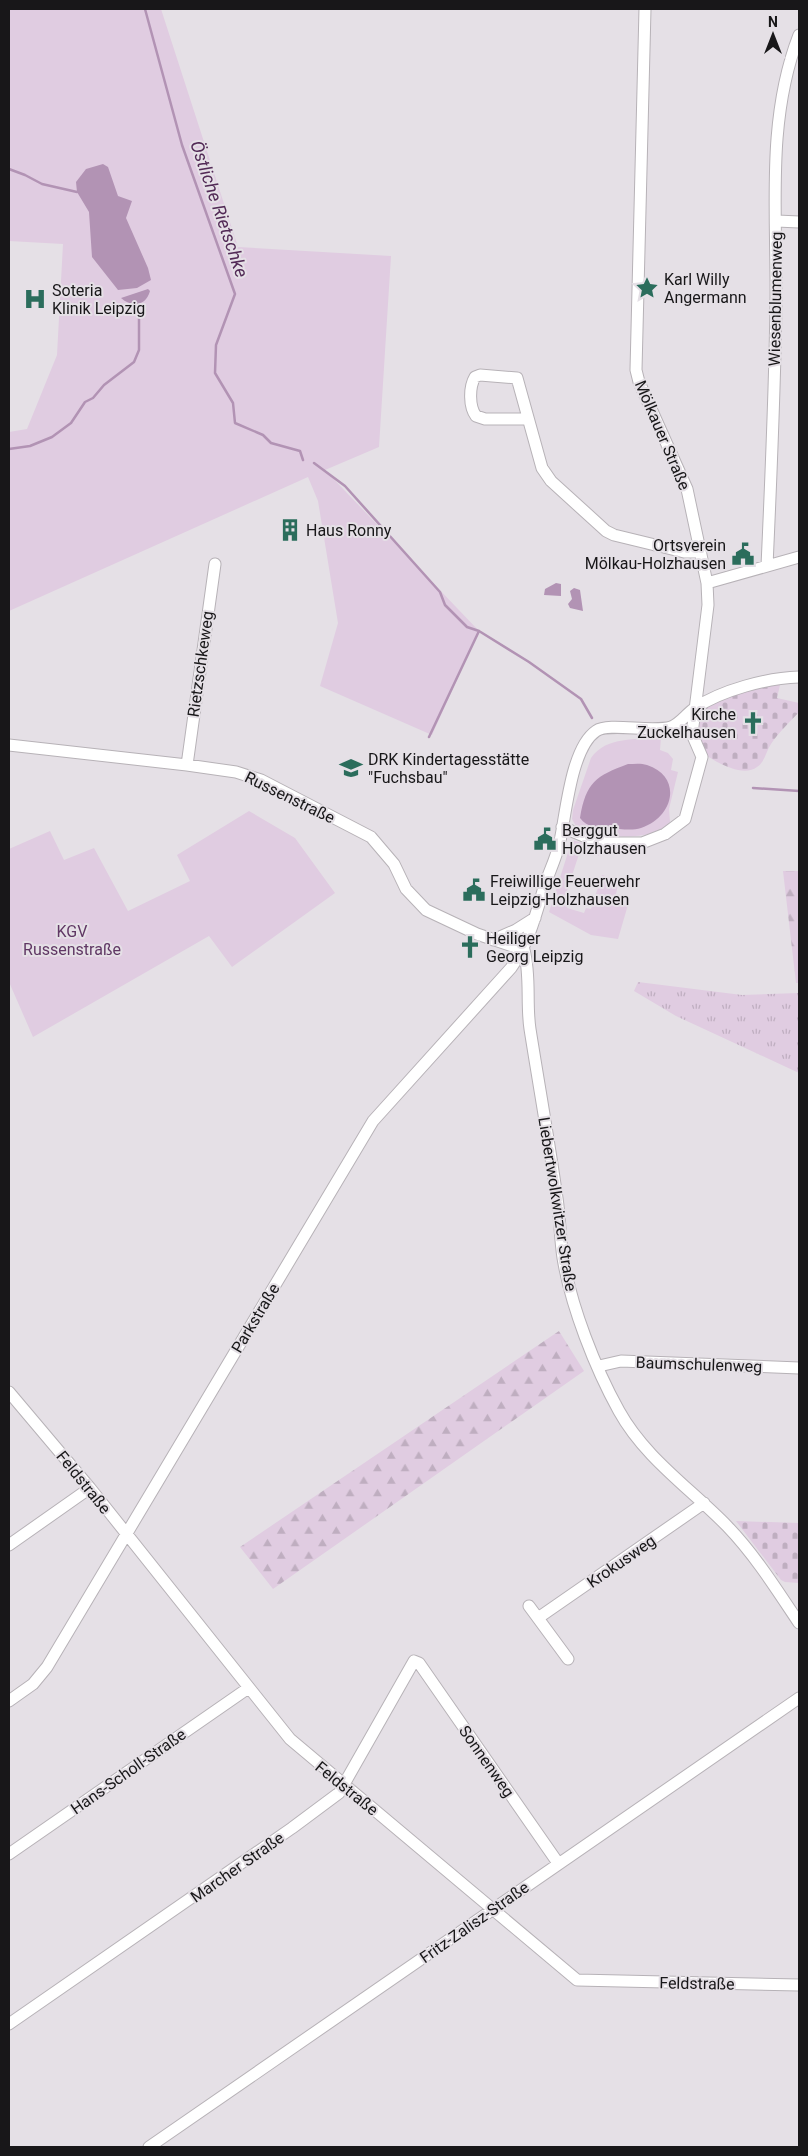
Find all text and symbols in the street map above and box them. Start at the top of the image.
north arrow [748,10,798,60]
text: N [768,14,778,30]
water label: Östliche Rietschke [186,138,253,280]
street label: Wiesenblumenweg [765,232,786,367]
place label: Karl Willy Angermann [664,270,747,307]
place icon: Karl Willy Angermann [634,275,660,301]
place label: Soteria Klinik Leipzig [52,281,145,318]
hospital icon: Soteria Klinik Leipzig [22,286,48,312]
street label: Mölkauer Straße [631,378,694,493]
building icon: Haus Ronny [277,517,303,543]
place label: Haus Ronny [306,521,392,540]
place label: Ortsverein Mölkau-Holzhausen [585,536,726,573]
public building icon: Ortsverein Mölkau-Holzhausen [730,541,756,567]
street label: Rietzschkeweg [184,610,217,718]
place label: Kirche Zuckelhausen [637,705,736,742]
church icon: Kirche Zuckelhausen [740,710,766,736]
place label: DRK Kindertagesstätte "Fuchsbau" [368,750,529,787]
school or university icon: DRK Kindertagesstätte "Fuchsbau" [338,755,364,781]
street label: Russenstraße [242,767,338,827]
place label: Berggut Holzhausen [562,821,646,858]
public building icon: Berggut Holzhausen [532,826,558,852]
place label: Freiwillige Feuerwehr Leipzig-Holzhausen [490,872,641,909]
public building icon: Freiwillige Feuerwehr Leipzig-Holzhausen [461,877,487,903]
park label: KGV Russenstraße [23,922,121,959]
place label: Heiliger Georg Leipzig [486,929,583,966]
church icon: Heiliger Georg Leipzig [457,934,483,960]
street label: Liebertwolkwitzer Straße [534,1116,581,1293]
street label: Parkstraße [227,1280,284,1356]
street label: Baumschulenweg [635,1353,763,1376]
street label: Feldstraße [53,1447,115,1518]
street label: Krokusweg [583,1531,659,1592]
street label: Sonnenweg [455,1722,518,1801]
street label: Hans-Scholl-Straße [67,1725,190,1818]
street label: Feldstraße [311,1757,382,1819]
street label: Marcher Straße [187,1828,288,1907]
street label: Fritz-Zalisz-Straße [416,1878,532,1967]
street label: Feldstraße [659,1973,735,1994]

